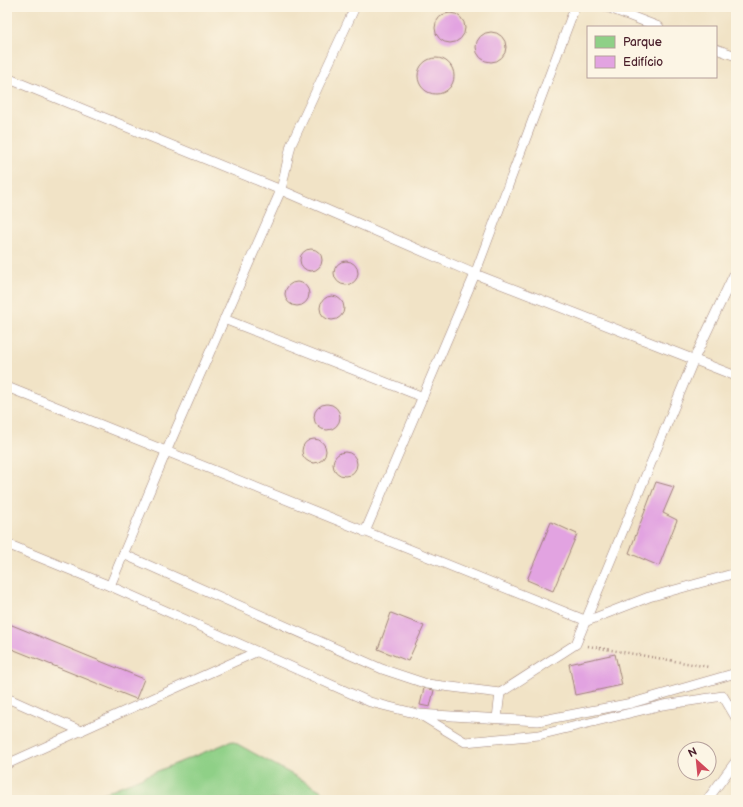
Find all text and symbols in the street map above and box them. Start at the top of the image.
legend [587,26,717,78]
text: Parque [623,35,662,50]
text: Edifício [623,55,663,70]
north arrow [677,741,717,781]
text: N [686,745,699,760]

